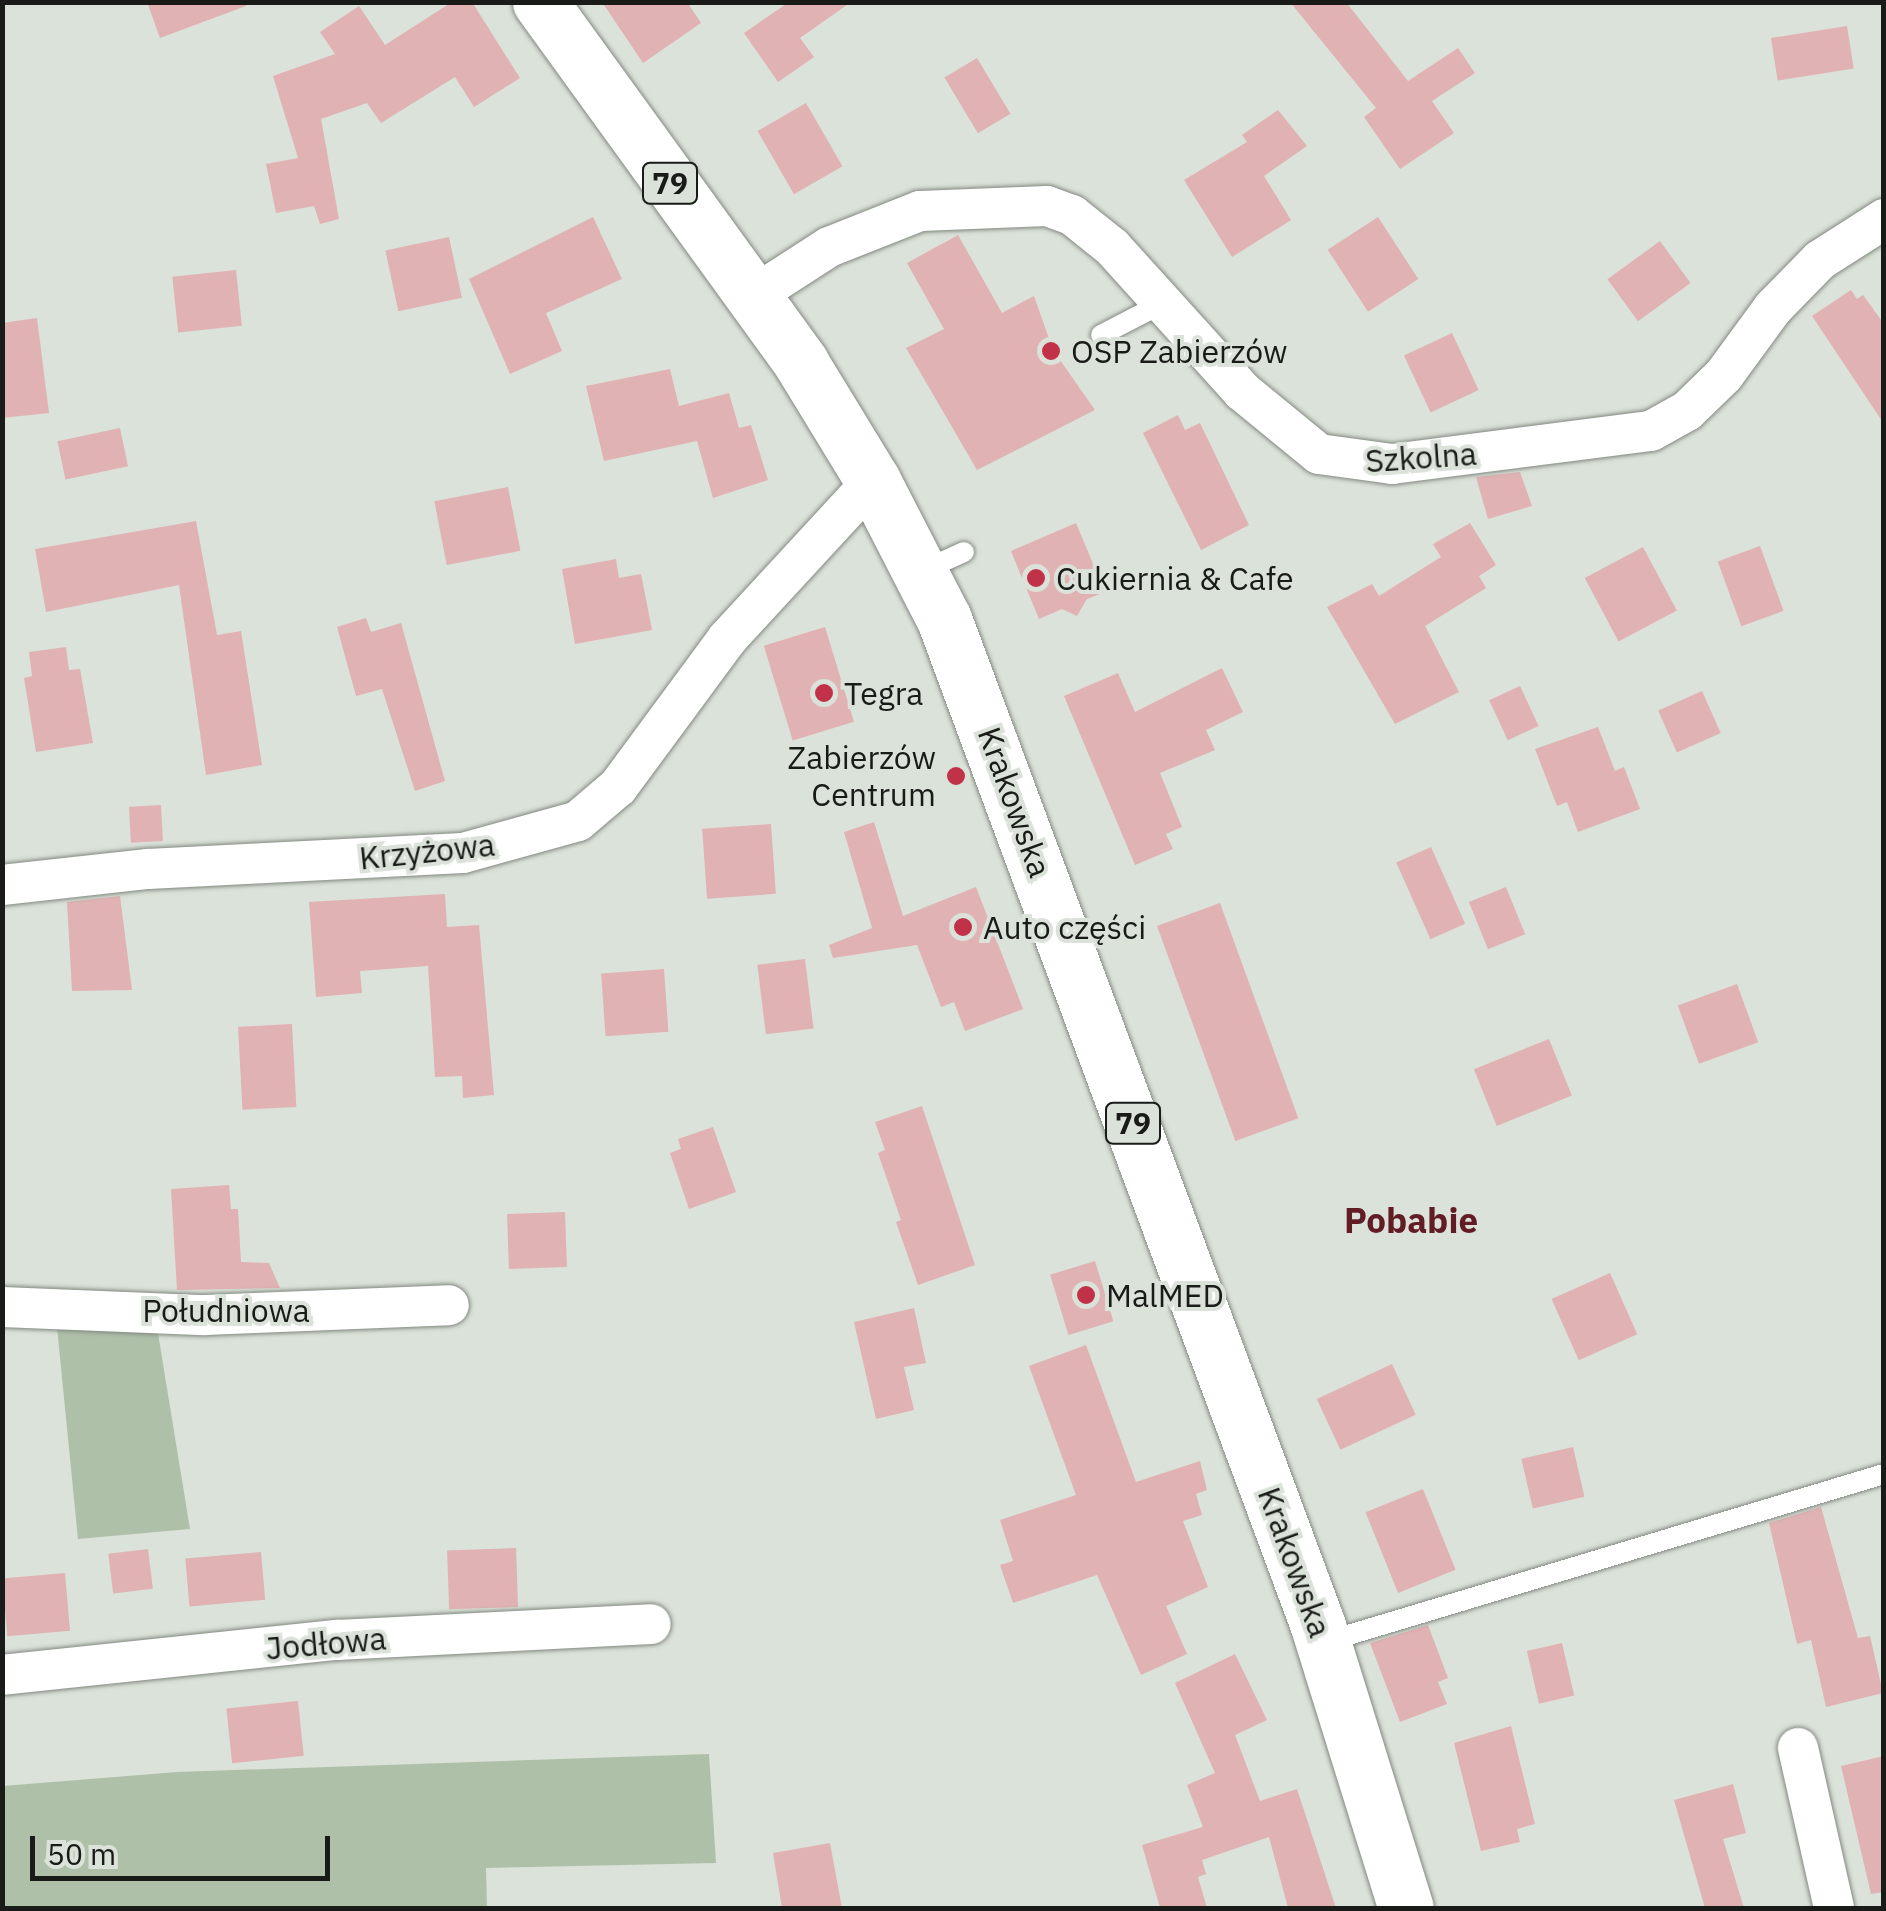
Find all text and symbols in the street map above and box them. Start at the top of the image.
road number: 79 [640,158,700,208]
place label: OSP Zabierzów [1071,332,1288,370]
marker: OSP Zabierzów [1040,340,1062,362]
street label: Szkolna [1364,434,1478,480]
place label: Cukiernia & Cafe [1056,559,1294,597]
marker: Cukiernia & Cafe [1025,567,1047,589]
place label: Tegra [844,674,923,712]
marker: Tegra [813,682,835,704]
street label: Krakowska [970,722,1060,882]
place label: Zabierzów Centrum [788,739,936,814]
marker: Zabierzów Centrum [945,765,967,787]
street label: Krzyżowa [357,825,497,877]
place label: Auto części [983,908,1146,946]
marker: Auto części [952,916,974,938]
road number: 79 [1103,1098,1163,1148]
district label: Pobabie [1344,1199,1478,1241]
place label: MalMED [1106,1276,1224,1314]
marker: MalMED [1075,1284,1097,1306]
street label: Południowa [142,1291,310,1329]
street label: Krakowska [1250,1482,1340,1642]
street label: Jodłowa [264,1619,388,1667]
scale bar [35,1816,335,1878]
text: 50 m [47,1834,116,1873]

